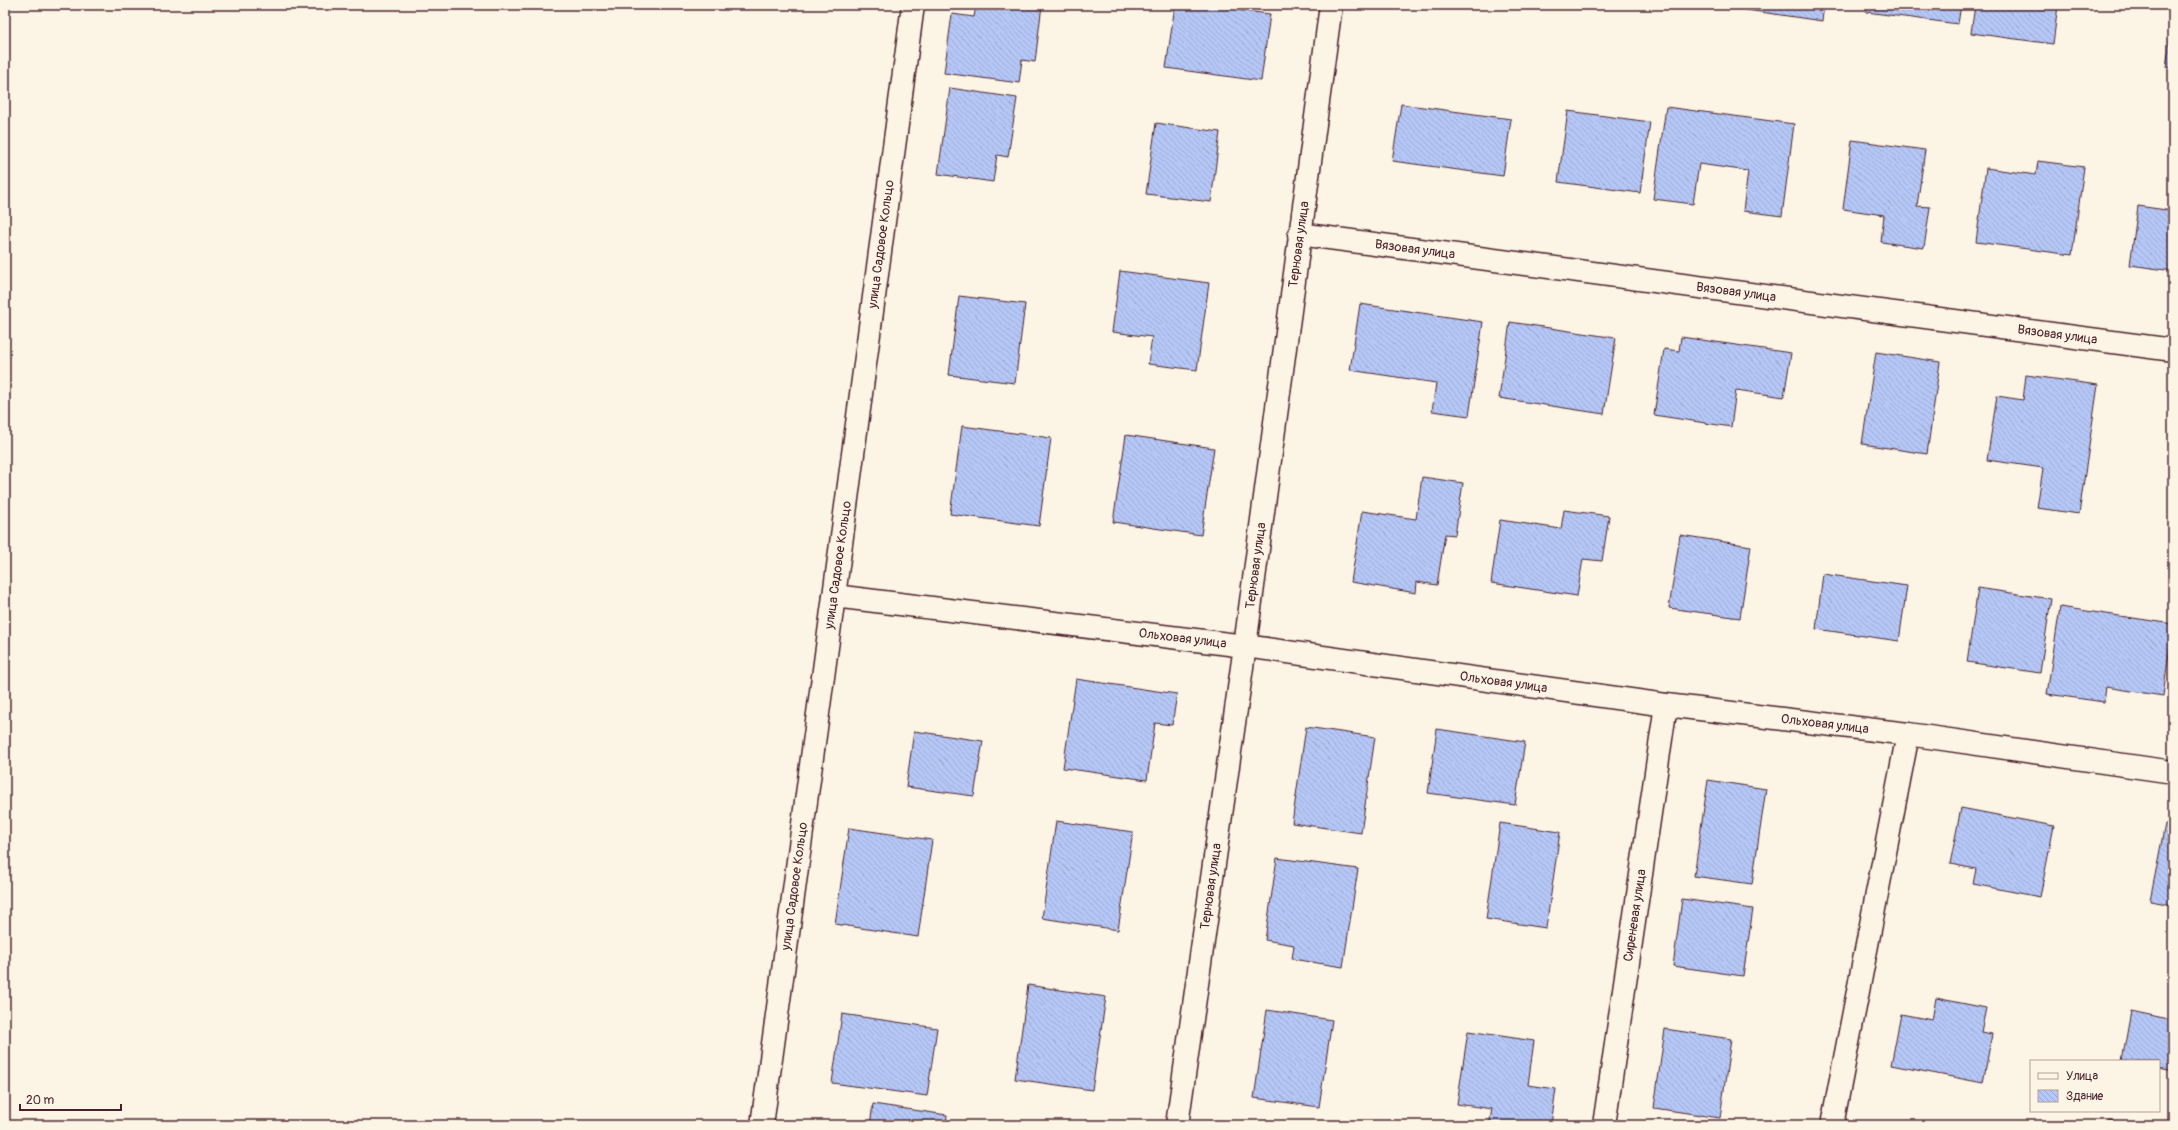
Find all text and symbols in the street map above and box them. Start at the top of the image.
street label: улица Садовое Кольцо [864,179,898,310]
street label: Терновая улица [1285,200,1313,289]
street label: Вязовая улица [1374,236,1456,263]
street label: Вязовая улица [1695,279,1777,305]
street label: Вязовая улица [2016,321,2098,348]
street label: улица Садовое Кольцо [821,500,855,631]
street label: Терновая улица [1242,521,1270,610]
street label: Ольховая улица [1138,625,1227,652]
street label: Ольховая улица [1459,668,1548,696]
street label: Ольховая улица [1780,711,1870,737]
street label: улица Садовое Кольцо [778,821,811,952]
street label: Терновая улица [1197,842,1225,931]
street label: Сиреневая улица [1620,868,1650,963]
legend [2030,1060,2160,1112]
text: Улица [2066,1069,2098,1084]
scale bar [20,1086,121,1112]
text: Здание [2066,1089,2103,1104]
text: 20 m [26,1093,55,1108]

